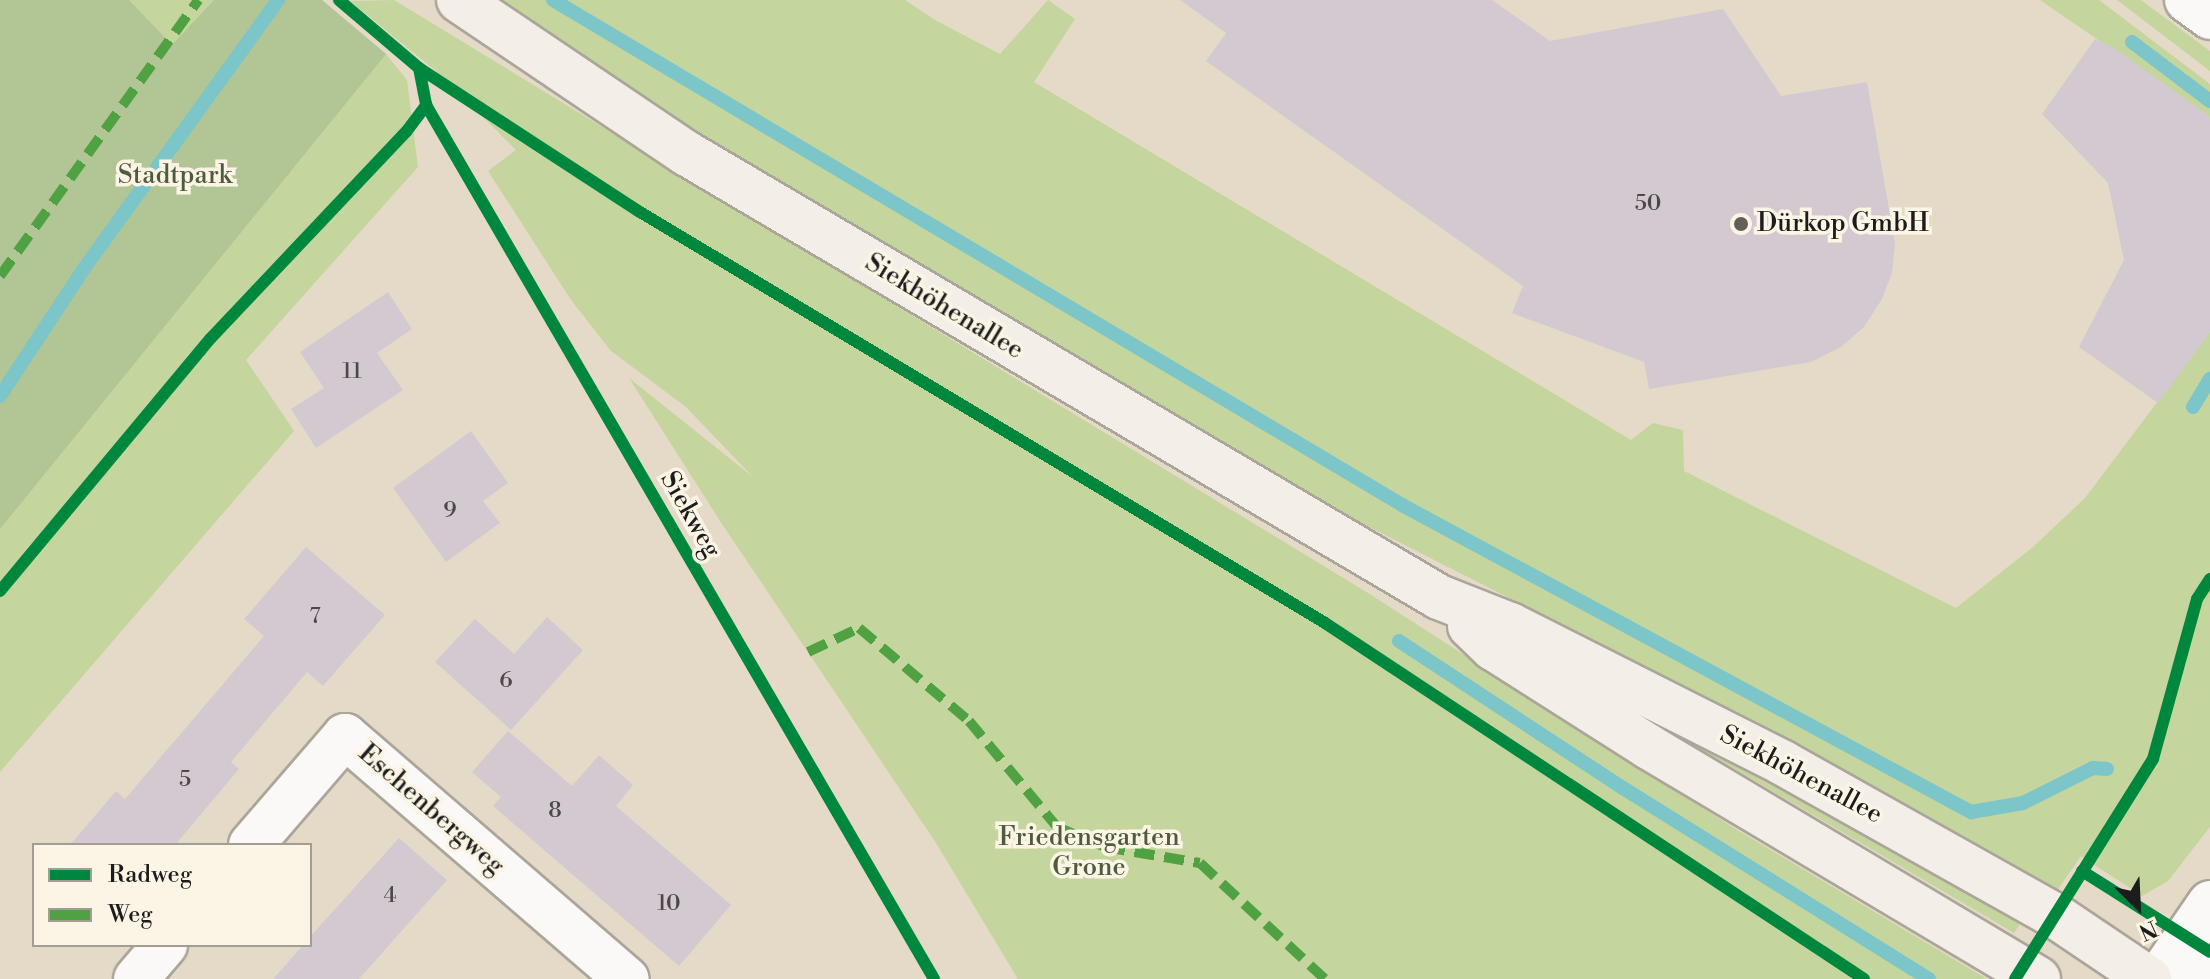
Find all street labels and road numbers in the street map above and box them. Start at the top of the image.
street label: Siekhöhenallee [859,247,1029,367]
street label: Siekweg [653,466,727,564]
street label: Siekhöhenallee [1715,719,1887,831]
street label: Eschenbergweg [352,738,510,882]

